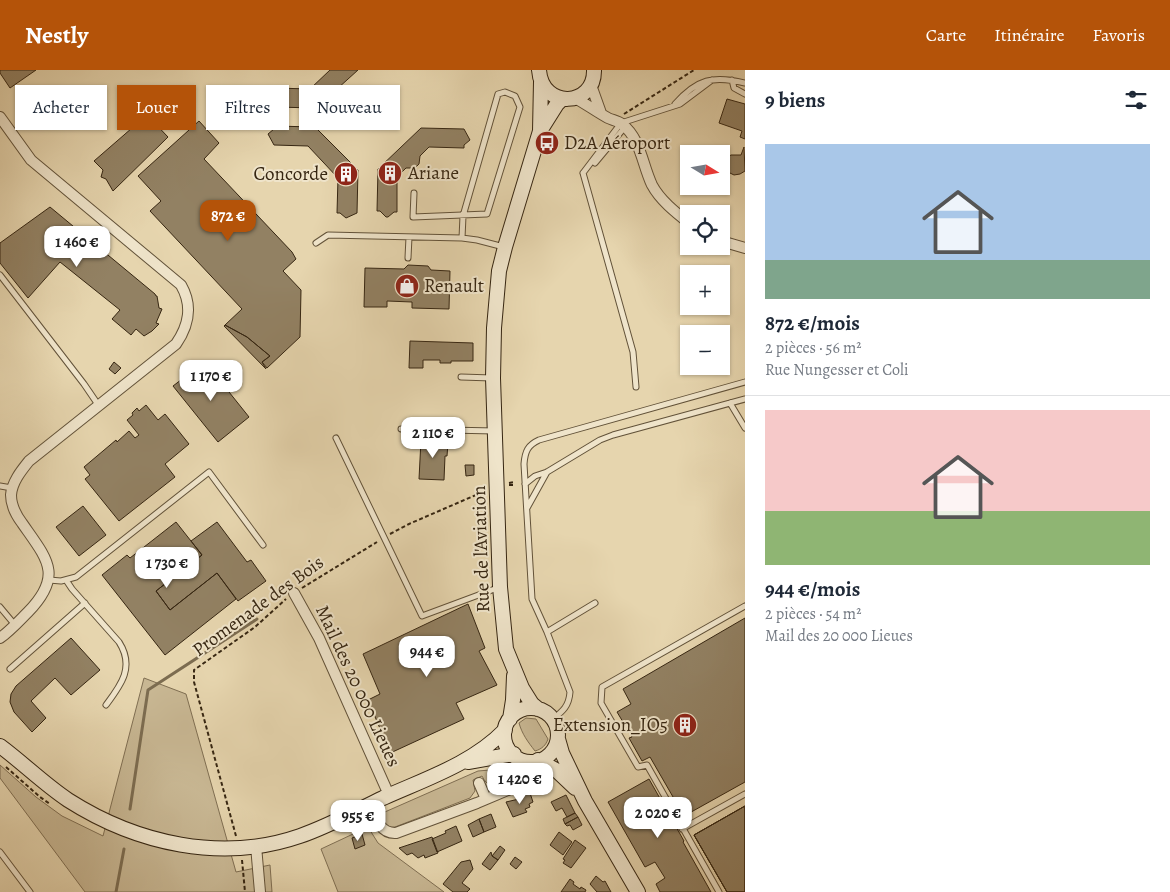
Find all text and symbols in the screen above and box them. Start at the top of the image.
text: Nestly [25,19,88,51]
text: Carte [926,23,966,47]
text: Itinéraire [994,23,1065,47]
text: Favoris [1093,23,1145,47]
chip: Acheter [15,85,107,130]
chip: Louer [117,85,196,130]
chip: Filtres [206,85,289,130]
chip: Nouveau [299,85,400,130]
text: 9 biens [765,86,825,114]
icon: filters [1122,86,1150,114]
bus stop icon: D2A Aéroport [534,130,560,156]
place label: D2A Aéroport [564,130,670,156]
north arrow [680,145,730,195]
map controls [680,145,730,375]
building icon: Ariane [377,160,403,186]
place label: Ariane [407,160,459,186]
place label: Concorde [254,161,328,187]
building icon: Concorde [333,161,359,187]
icon: home [913,177,1003,267]
pin: 872 € [193,200,263,242]
text: 872 € [211,205,245,227]
button: locate [680,205,730,255]
pin: 1 460 € [31,226,123,268]
text: 1 460 € [55,231,99,253]
button: + [680,265,730,315]
shop icon: Renault [394,273,420,299]
place label: Renault [424,273,484,299]
text: 872 €/mois [765,309,860,337]
button: − [680,325,730,375]
text: 2 pièces · 56 m² [765,337,862,359]
text: Rue Nungesser et Coli [765,359,908,381]
pin: 1 170 € [165,360,257,402]
text: 1 170 € [190,365,232,387]
pin: 2 110 € [387,416,479,459]
text: 2 110 € [412,422,454,444]
icon: home [913,442,1003,532]
street label: Rue de l'Aviation [466,485,496,613]
pin: 1 730 € [121,546,213,589]
street label: Promenade des Bois [187,549,329,663]
text: 1 730 € [146,552,188,574]
text: 944 €/mois [765,575,860,603]
street label: Mail des 20 000 Lieues [309,601,407,771]
text: 2 pièces · 54 m² [765,603,861,625]
text: Mail des 20 000 Lieues [765,625,913,647]
pin: 944 € [392,636,462,678]
text: 944 € [410,641,444,663]
place label: Extension_IO5 [553,712,668,738]
building icon: Extension_IO5 [672,712,698,738]
pin: 1 420 € [474,762,566,805]
text: 1 420 € [498,768,542,790]
pin: 2 020 € [612,796,704,839]
pin: 955 € [323,800,393,842]
text: 2 020 € [635,802,681,824]
text: 955 € [341,805,375,827]

